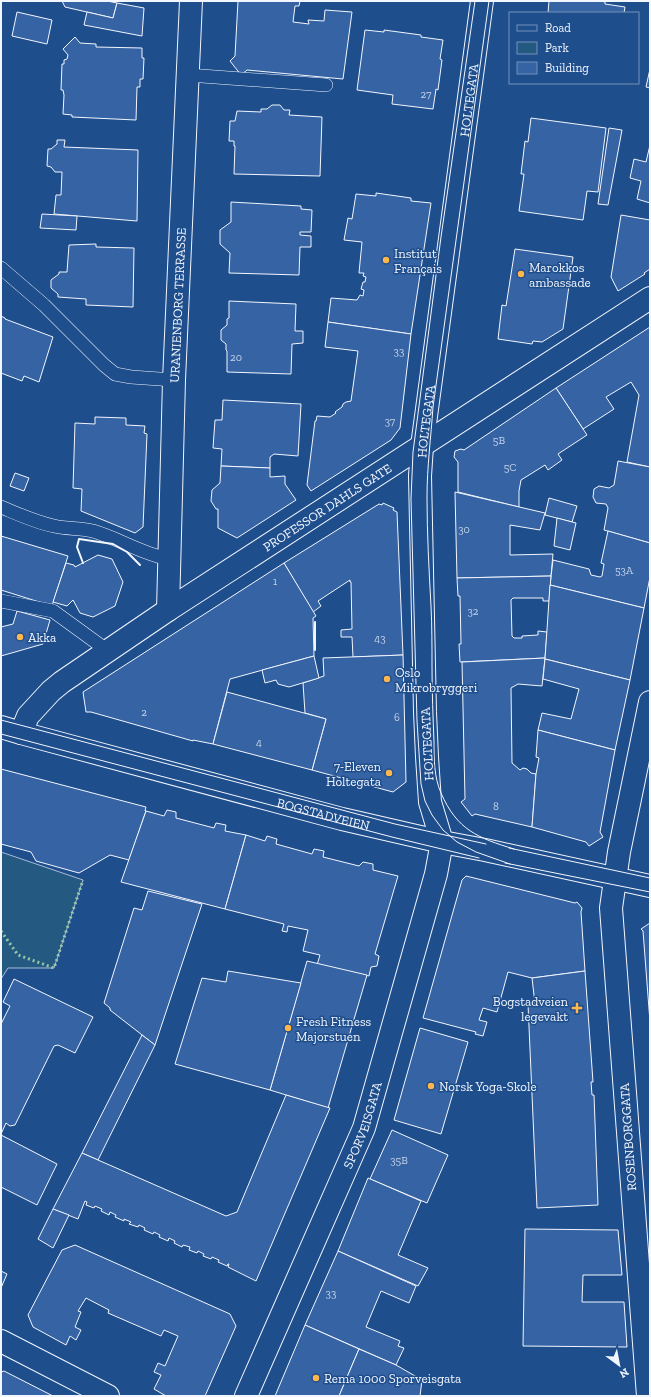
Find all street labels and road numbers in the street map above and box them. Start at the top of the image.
street label: HOLTEGATA [456,62,481,138]
street label: URANIENBORG TERRASSE [166,227,188,383]
street label: HOLTEGATA [414,383,438,458]
street label: PROFESSOR DAHLS GATE [260,460,394,554]
street label: HOLTEGATA [418,706,436,781]
street label: BOGSTADVEIEN [275,794,372,833]
street label: SPORVEISGATA [340,1080,384,1171]
street label: ROSENBORGGATA [617,1082,639,1191]

